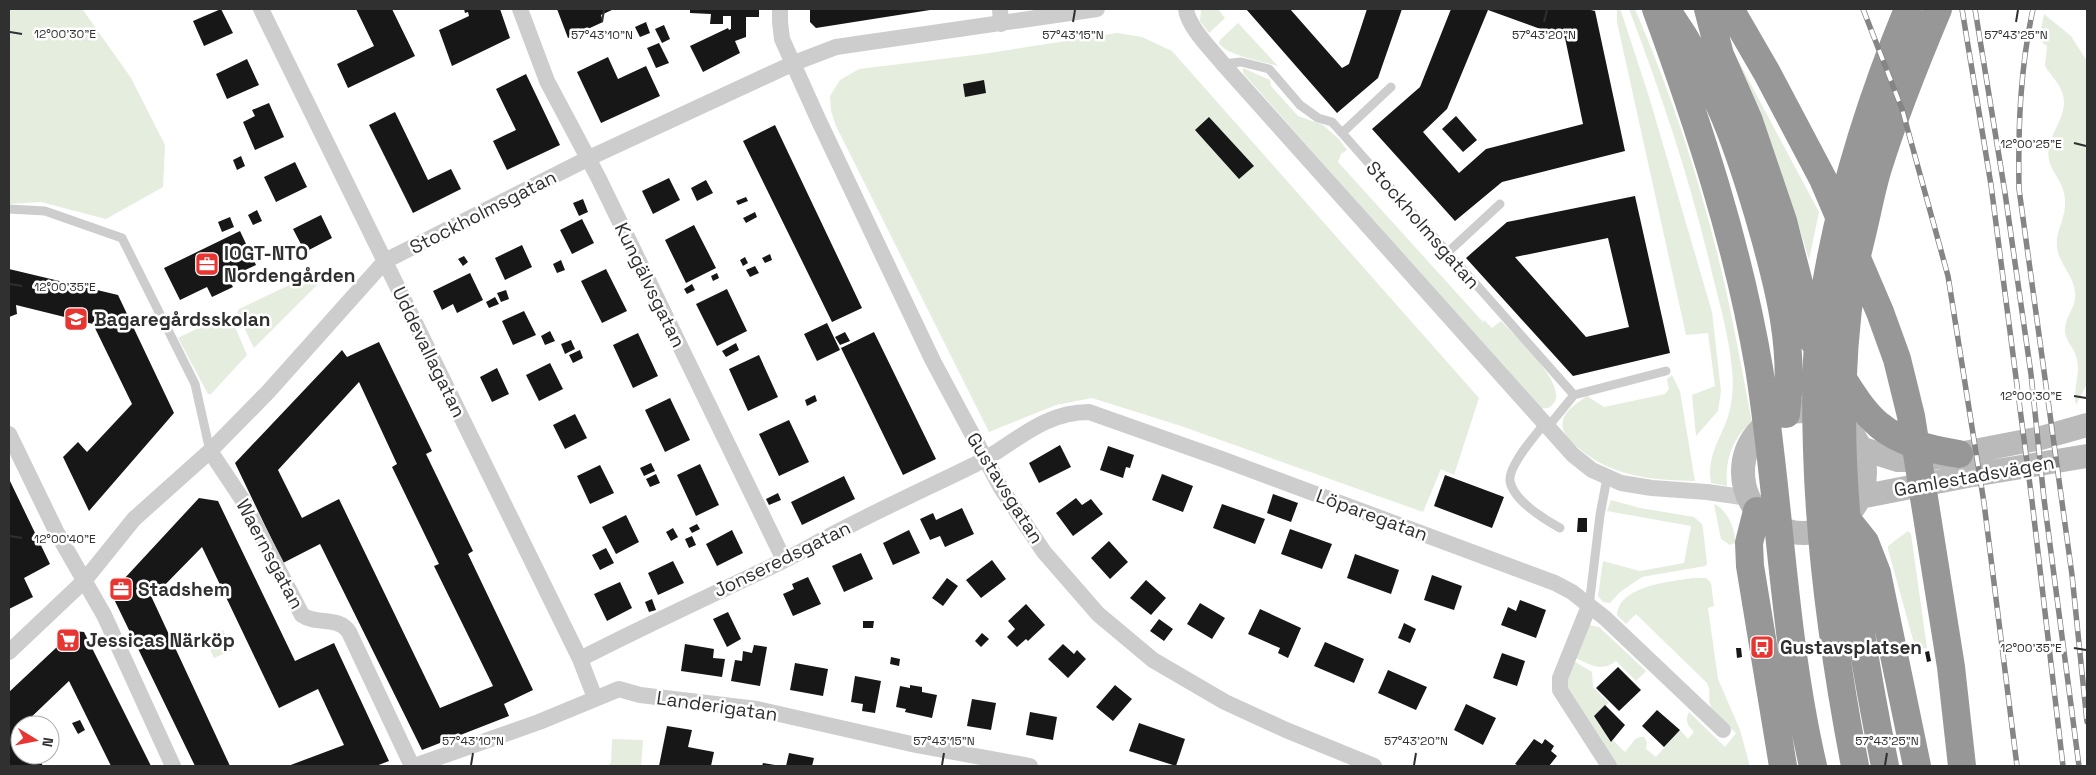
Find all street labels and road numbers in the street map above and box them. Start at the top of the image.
street label: Stockholmsgatan [1361,156,1485,294]
street label: Stockholmsgatan [405,164,561,260]
street label: Kungälvsgatan [609,218,691,352]
street label: Uddevallagatan [387,282,471,422]
street label: Gustavsgatan [961,428,1049,548]
street label: Gamlestadsvägen [1892,450,2056,502]
street label: Löparegatan [1313,483,1431,547]
street label: Waernsgatan [231,495,309,613]
street label: Jonseredsgatan [709,515,855,603]
street label: Landerigatan [655,685,779,727]

